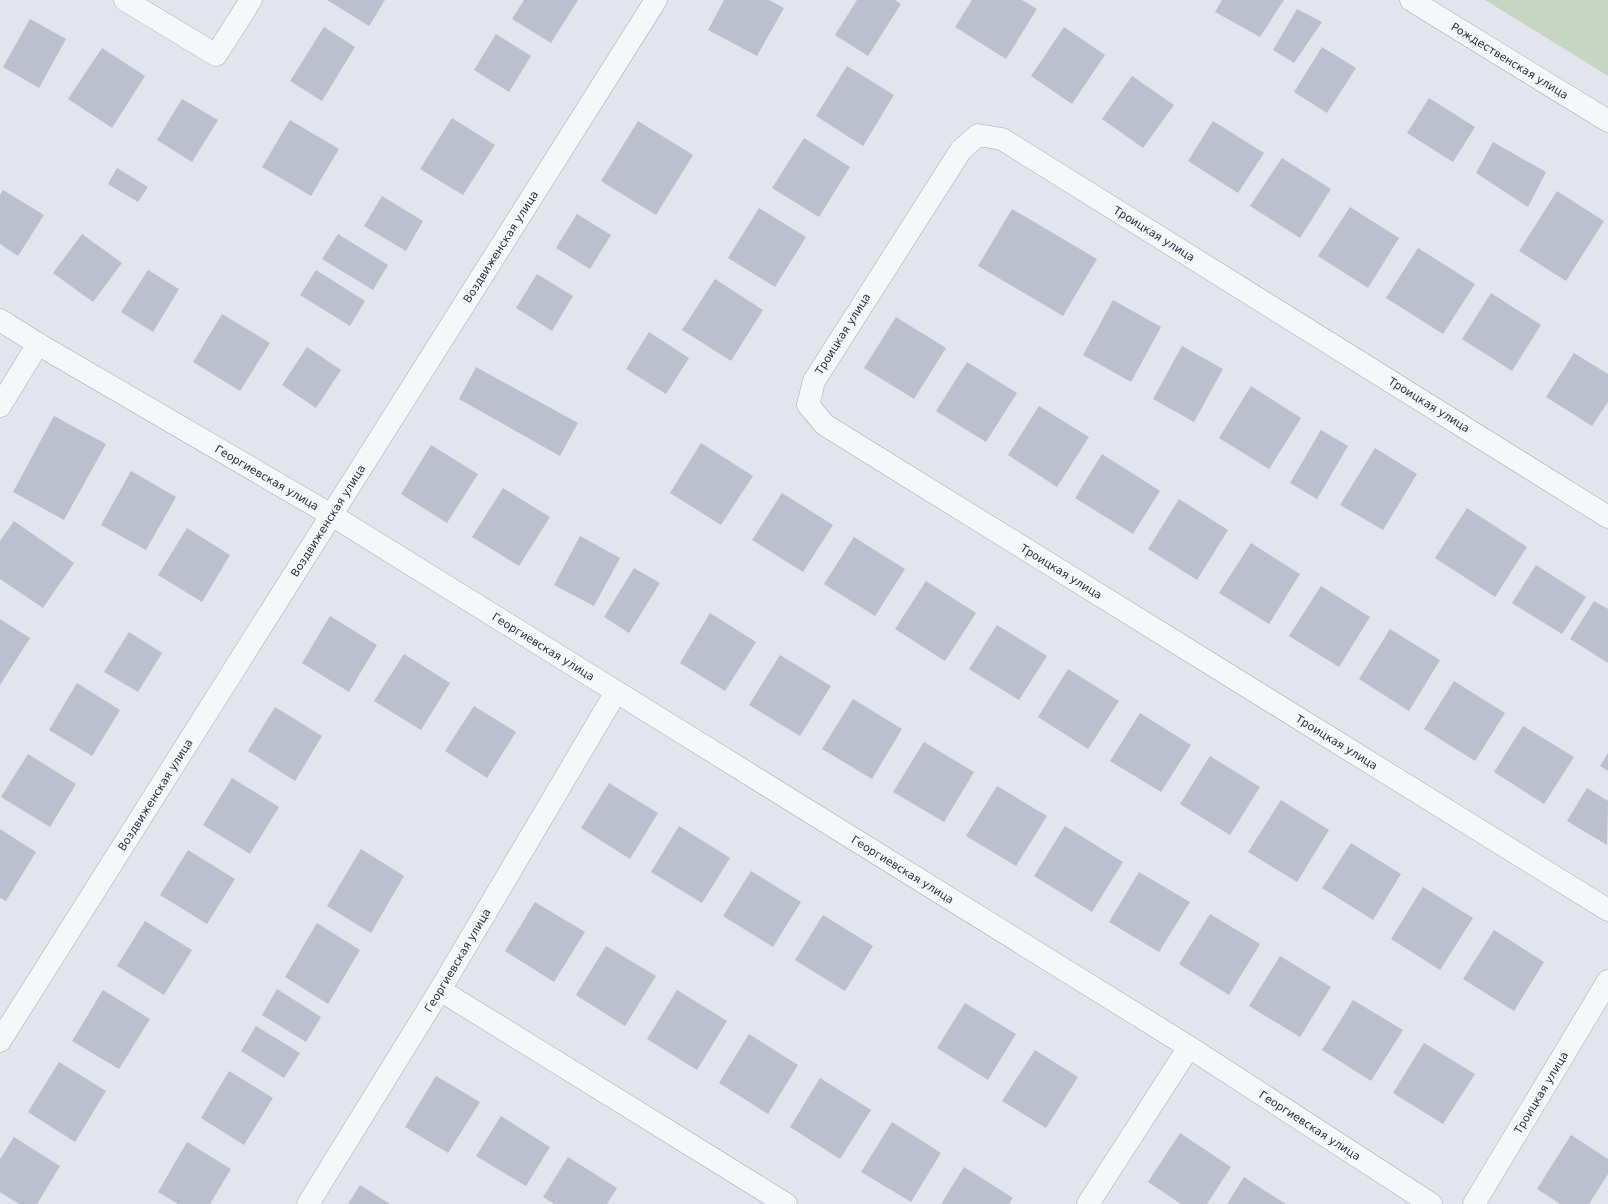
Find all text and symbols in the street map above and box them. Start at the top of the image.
street label: Рождественская улица [1449,20,1571,102]
street label: Воздвиженская улица [461,188,541,305]
street label: Троицкая улица [1110,203,1197,264]
street label: Троицкая улица [812,291,873,378]
street label: Троицкая улица [1385,374,1472,435]
street label: Георгиевская улица [213,442,321,513]
street label: Воздвиженская улица [288,462,368,579]
street label: Троицкая улица [1017,541,1105,602]
street label: Георгиевская улица [490,610,597,683]
street label: Троицкая улица [1293,711,1380,772]
street label: Воздвиженская улица [115,736,195,853]
street label: Георгиевская улица [849,833,956,906]
street label: Георгиевская улица [422,906,493,1014]
street label: Троицкая улица [1511,1049,1571,1137]
street label: Георгиевская улица [1257,1088,1363,1163]

